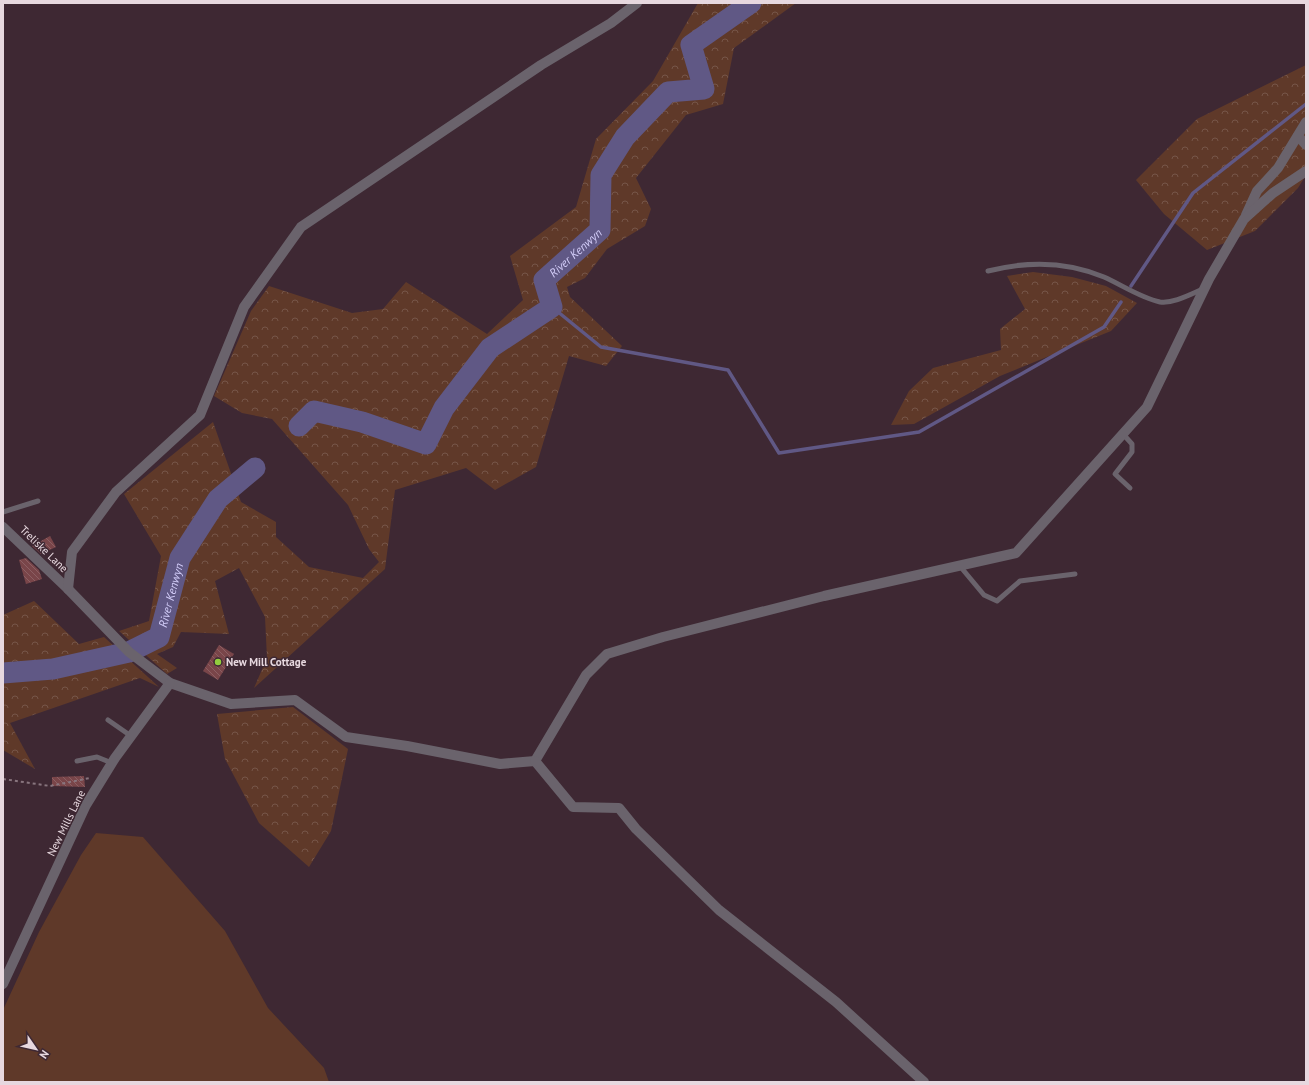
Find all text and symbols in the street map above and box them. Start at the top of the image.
water label: River Kenwyn [545,225,605,280]
street label: Treliske Lane [17,523,71,576]
water label: River Kenwyn [154,561,186,629]
place label: New Mill Cottage [226,655,307,669]
marker: New Mill Cottage [213,657,223,667]
street label: New Mills Lane [44,787,88,858]
north arrow [16,1029,56,1069]
text: N [36,1048,52,1062]

